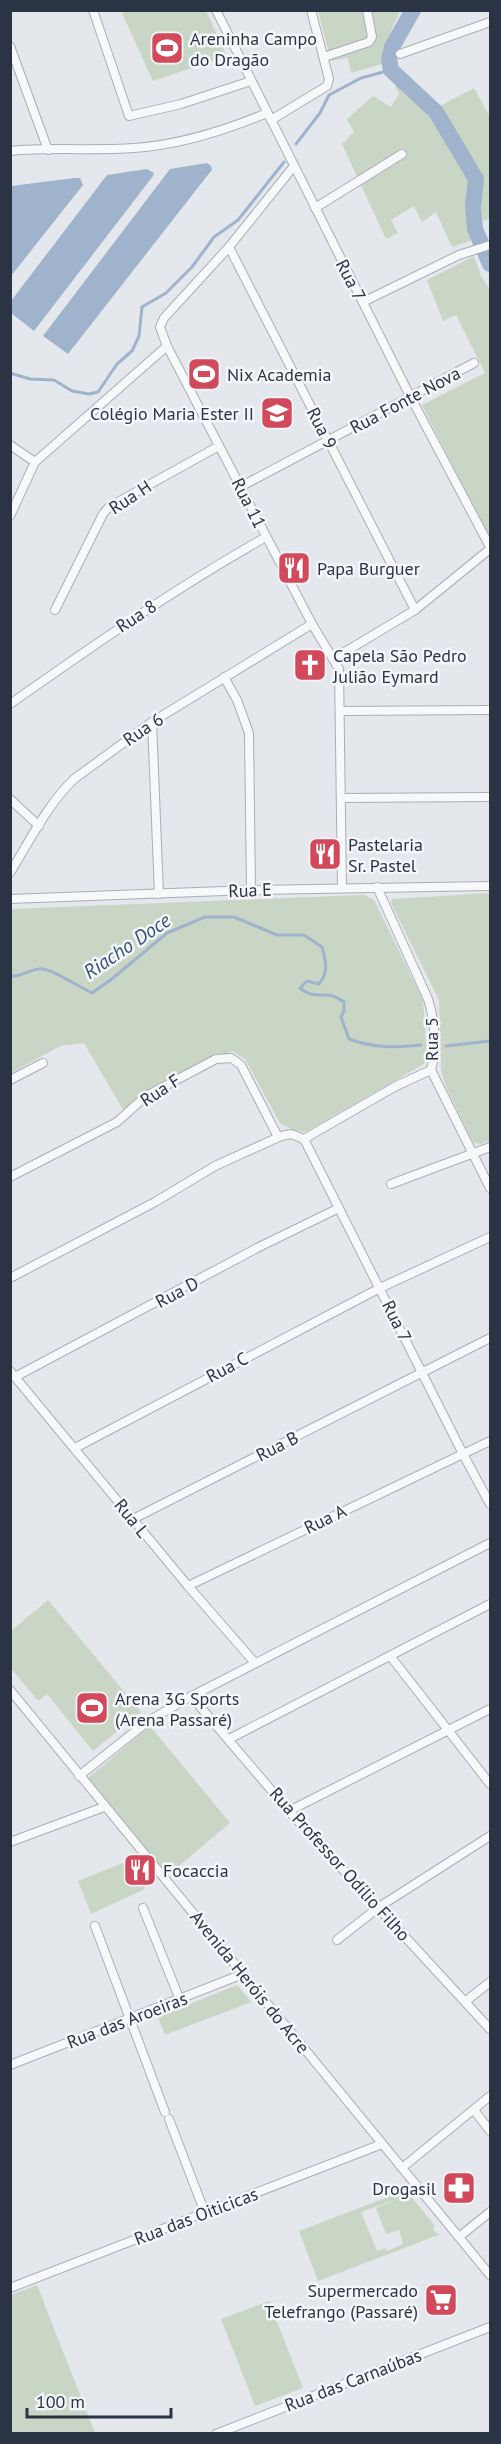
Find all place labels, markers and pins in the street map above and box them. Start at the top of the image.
place label: Areninha Campo do Dragão [190,27,317,71]
sports icon: Areninha Campo do Dragão [149,30,185,66]
sports icon: Nix Academia [186,356,222,392]
place label: Nix Academia [227,363,331,386]
school or university icon: Colégio Maria Ester II [259,395,295,431]
place label: Colégio Maria Ester II [90,402,254,425]
restaurant icon: Papa Burguer [276,550,312,586]
place label: Papa Burguer [317,557,420,580]
place label: Capela São Pedro Julião Eymard [332,644,467,688]
church icon: Capela São Pedro Julião Eymard [292,647,328,683]
place label: Pastelaria Sr. Pastel [348,833,423,877]
restaurant icon: Pastelaria Sr. Pastel [307,836,343,872]
place label: Arena 3G Sports (Arena Passaré) [115,1687,239,1731]
sports icon: Arena 3G Sports (Arena Passaré) [74,1690,110,1726]
restaurant icon: Focaccia [122,1852,158,1888]
place label: Focaccia [163,1859,229,1882]
pharmacy icon: Drogasil [441,2170,477,2206]
place label: Drogasil [372,2177,437,2200]
place label: Supermercado Telefrango (Passaré) [264,2279,418,2323]
supermarket icon: Supermercado Telefrango (Passaré) [423,2282,459,2318]

